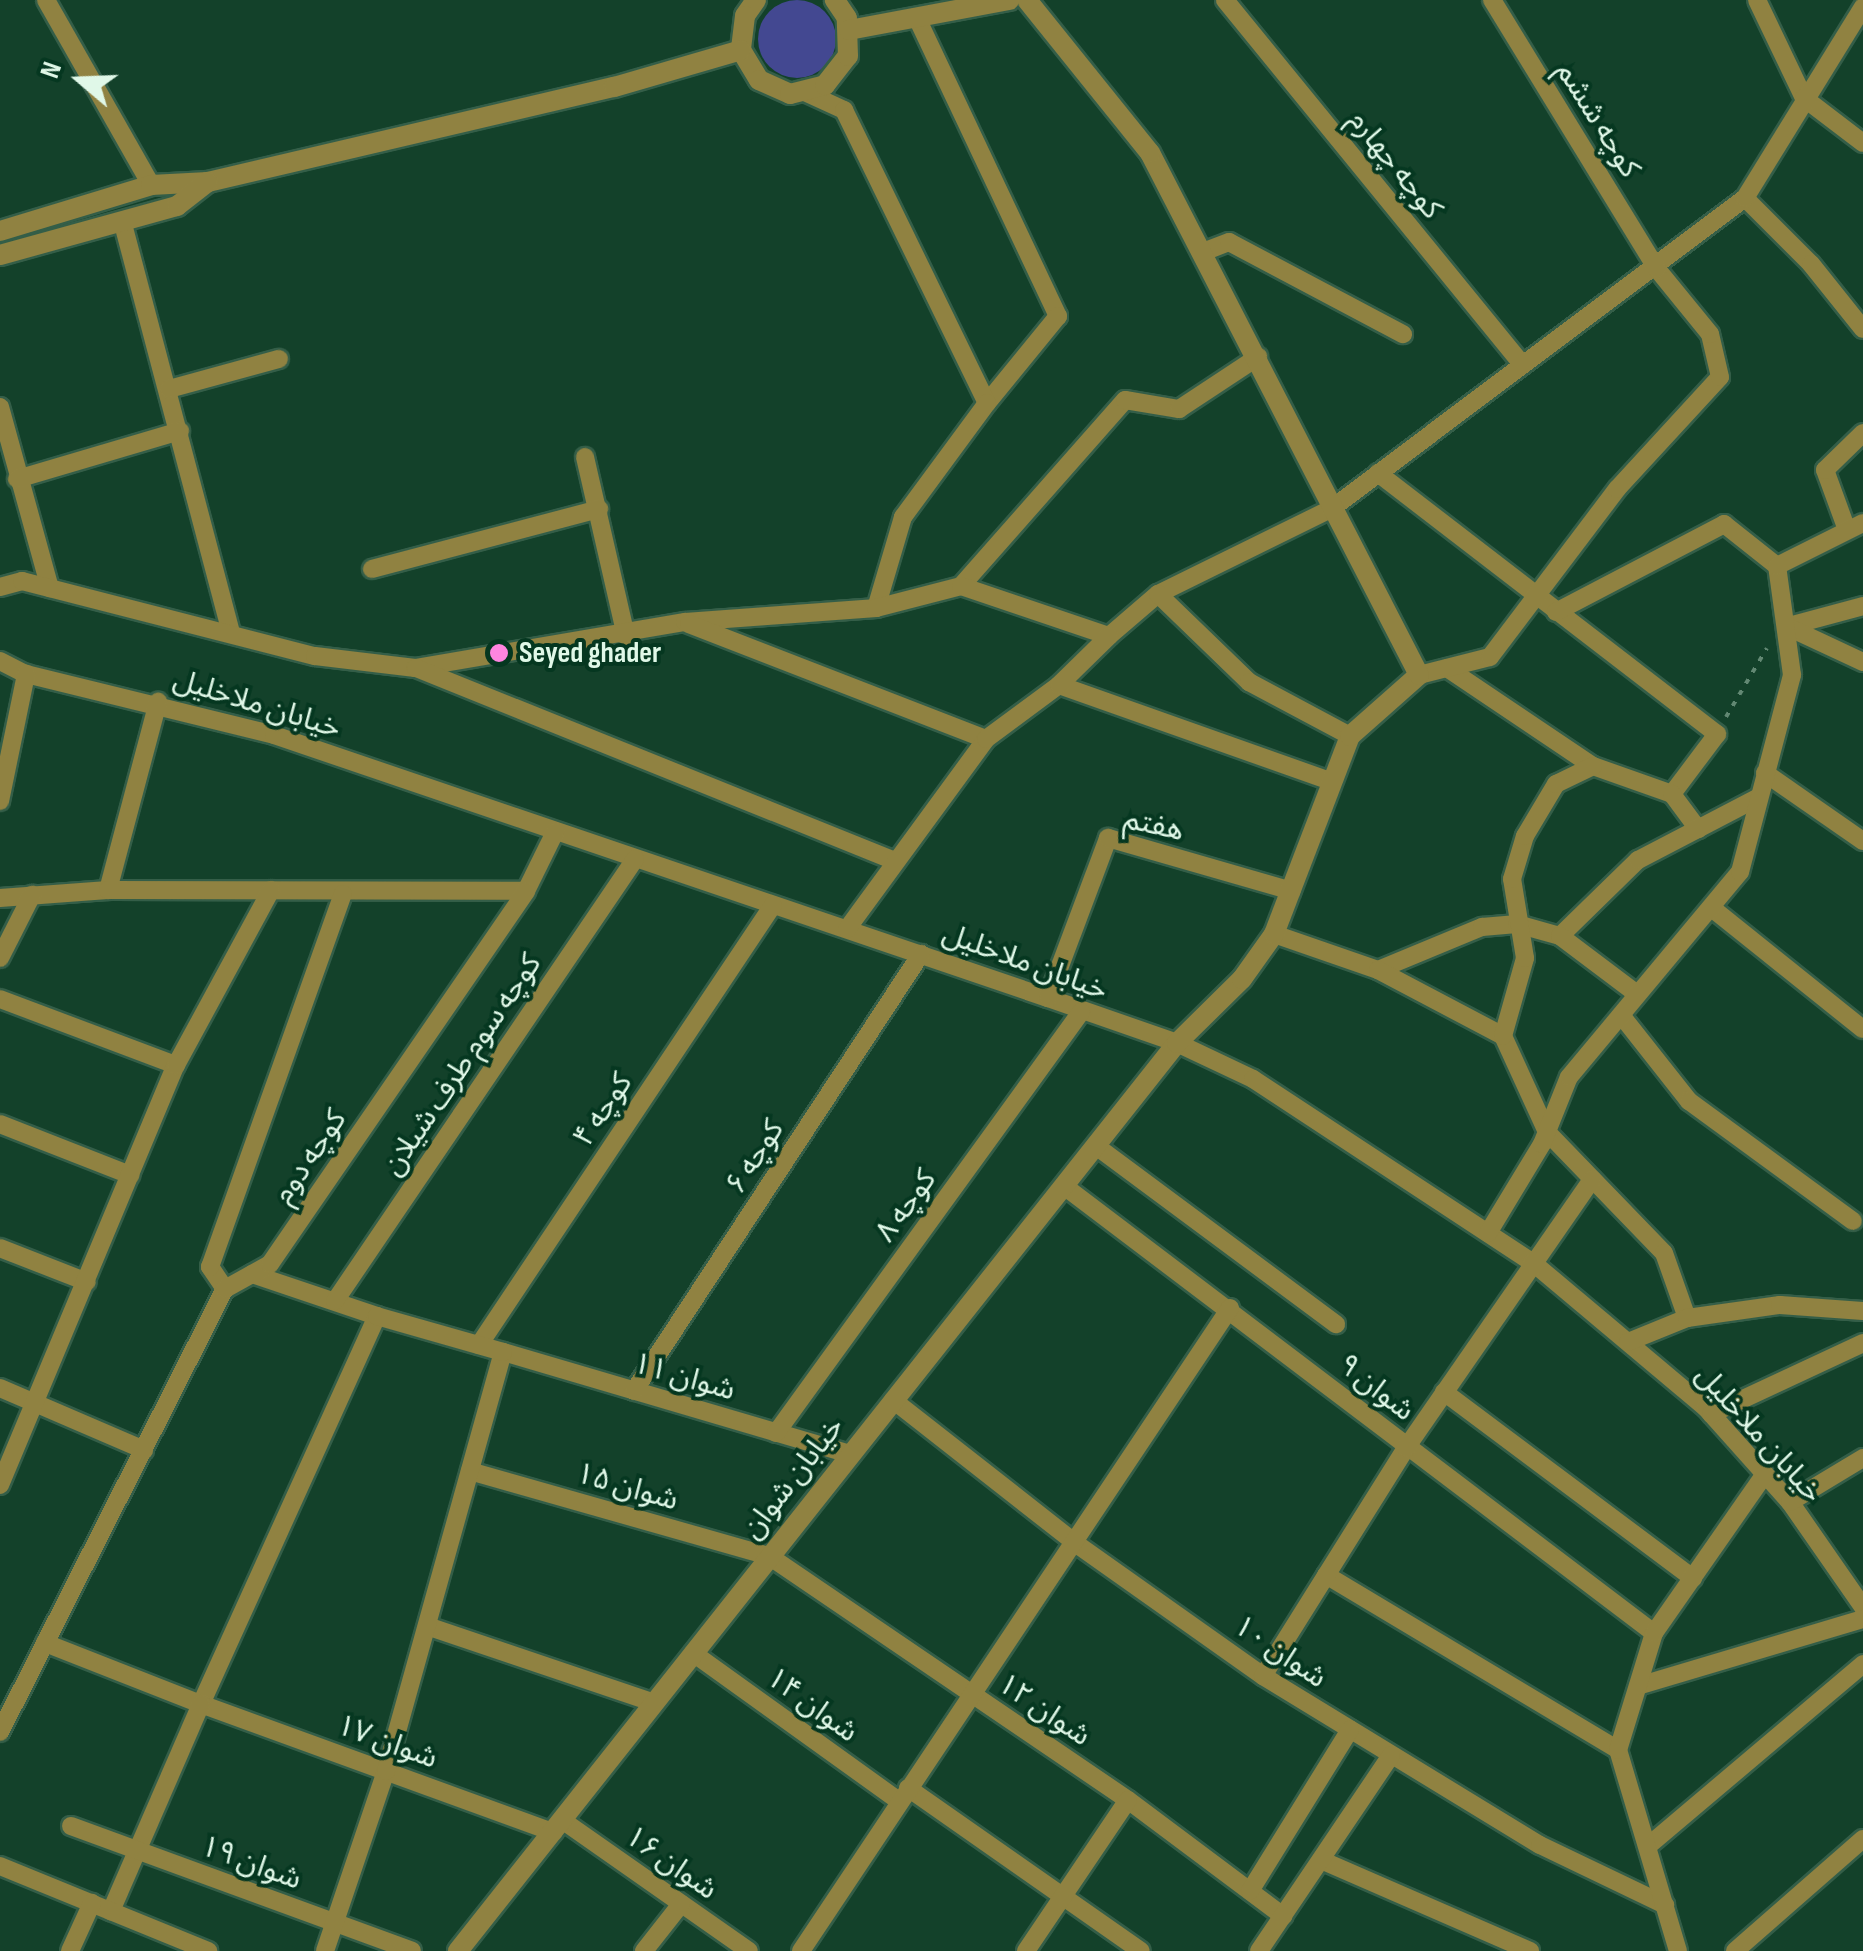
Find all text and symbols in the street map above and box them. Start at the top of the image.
north arrow [30,30,130,130]
street label: کوچه ششم [1548,56,1648,184]
text: N [33,58,69,83]
street label: کوچه چهارم [1340,103,1450,227]
place label: Seyed ghader [519,635,661,671]
marker: Seyed ghader [488,642,510,664]
street label: خیابان ملاخلیل [169,661,345,747]
street label: هفتم [1121,801,1187,849]
street label: خیابان ملاخلیل [937,915,1113,1009]
street label: کوچه سوم طرف شیلان [375,947,549,1183]
street label: کوچه ۴ [566,1066,640,1154]
street label: کوچه دوم [266,1103,354,1211]
street label: کوچه ۶ [718,1113,792,1201]
street label: کوچه ۸ [868,1163,944,1249]
street label: شوان ۱۱ [629,1345,739,1409]
street label: شوان ۹ [1331,1347,1421,1429]
street label: خیابان ملاخلیل [1688,1358,1830,1510]
street label: خیابان شوان [734,1410,852,1546]
street label: شوان ۱۵ [572,1455,682,1519]
street label: شوان ۱۰ [1227,1608,1333,1696]
street label: شوان ۱۴ [759,1660,865,1750]
street label: شوان ۱۲ [991,1666,1097,1754]
street label: شوان ۱۷ [332,1707,442,1777]
street label: شوان ۱۶ [618,1818,724,1908]
street label: شوان ۱۹ [196,1828,306,1898]

